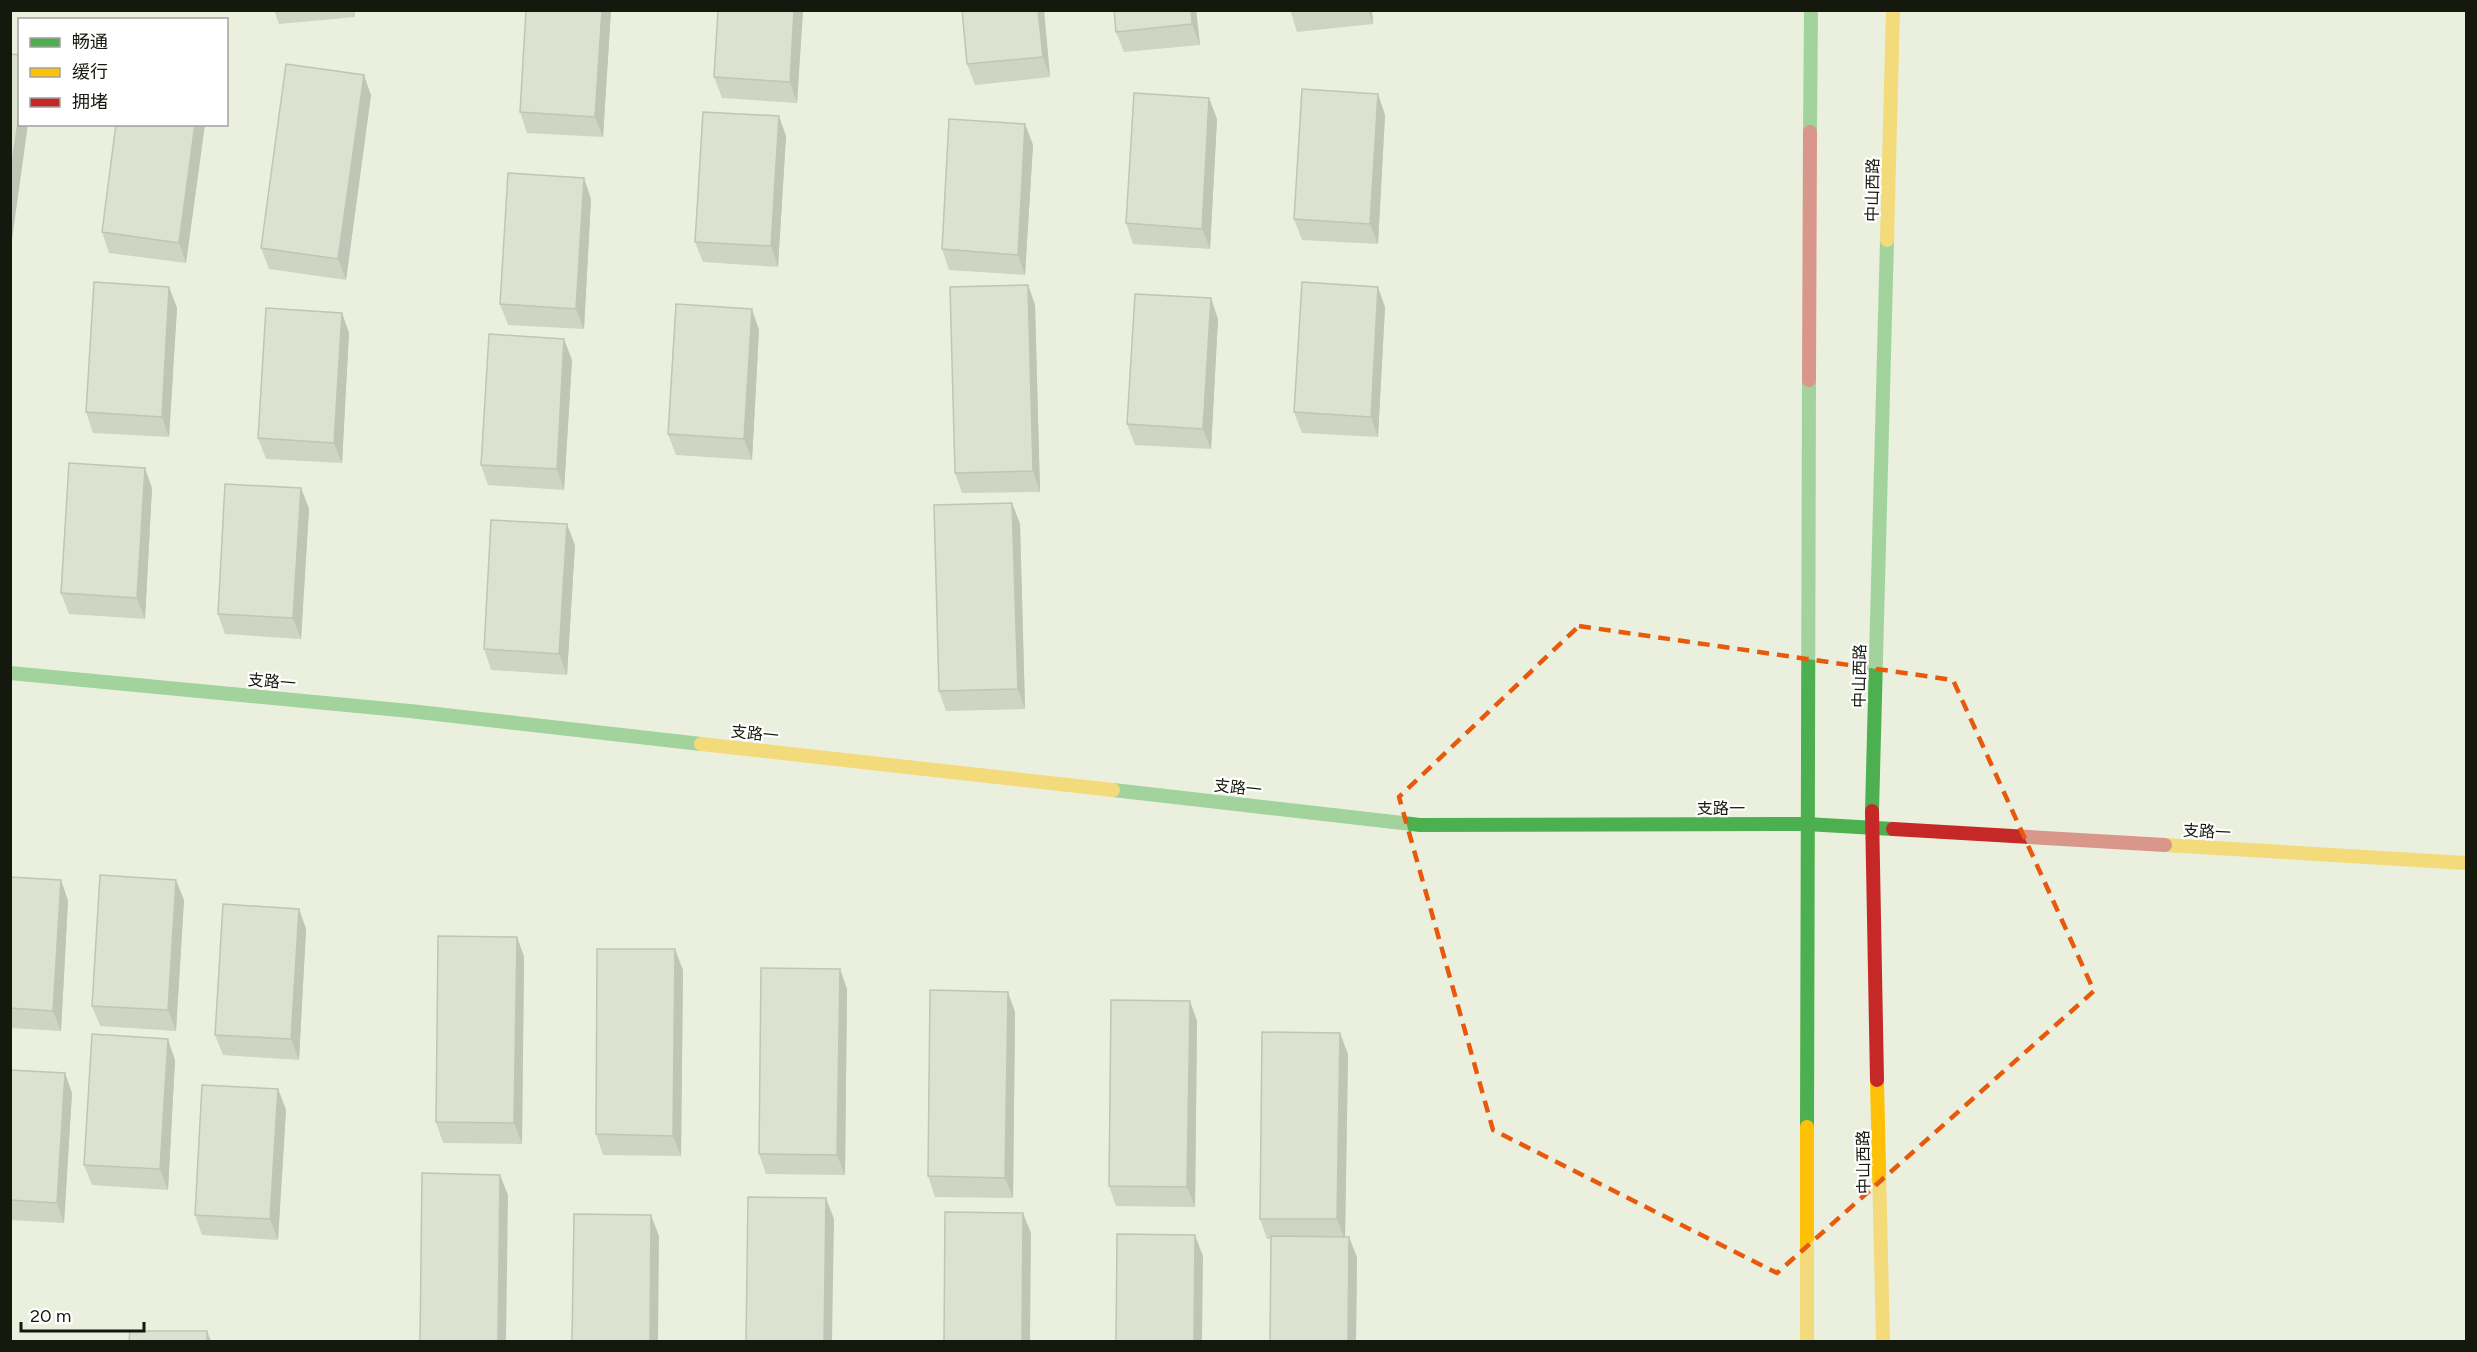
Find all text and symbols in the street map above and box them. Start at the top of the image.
legend [18,18,228,126]
text: 畅通 [72,31,108,53]
text: 缓行 [72,61,108,83]
text: 拥堵 [72,91,108,113]
street label: 中山西路 [1862,158,1883,222]
street label: 中山西路 [1849,644,1870,708]
street label: 支路一 [247,670,297,693]
street label: 支路一 [730,722,780,745]
street label: 支路一 [1213,776,1263,799]
street label: 支路一 [1697,799,1745,818]
street label: 支路一 [2183,821,2231,842]
street label: 中山西路 [1853,1130,1874,1194]
scale bar [21,1295,144,1333]
text: 20 m [30,1305,71,1327]

